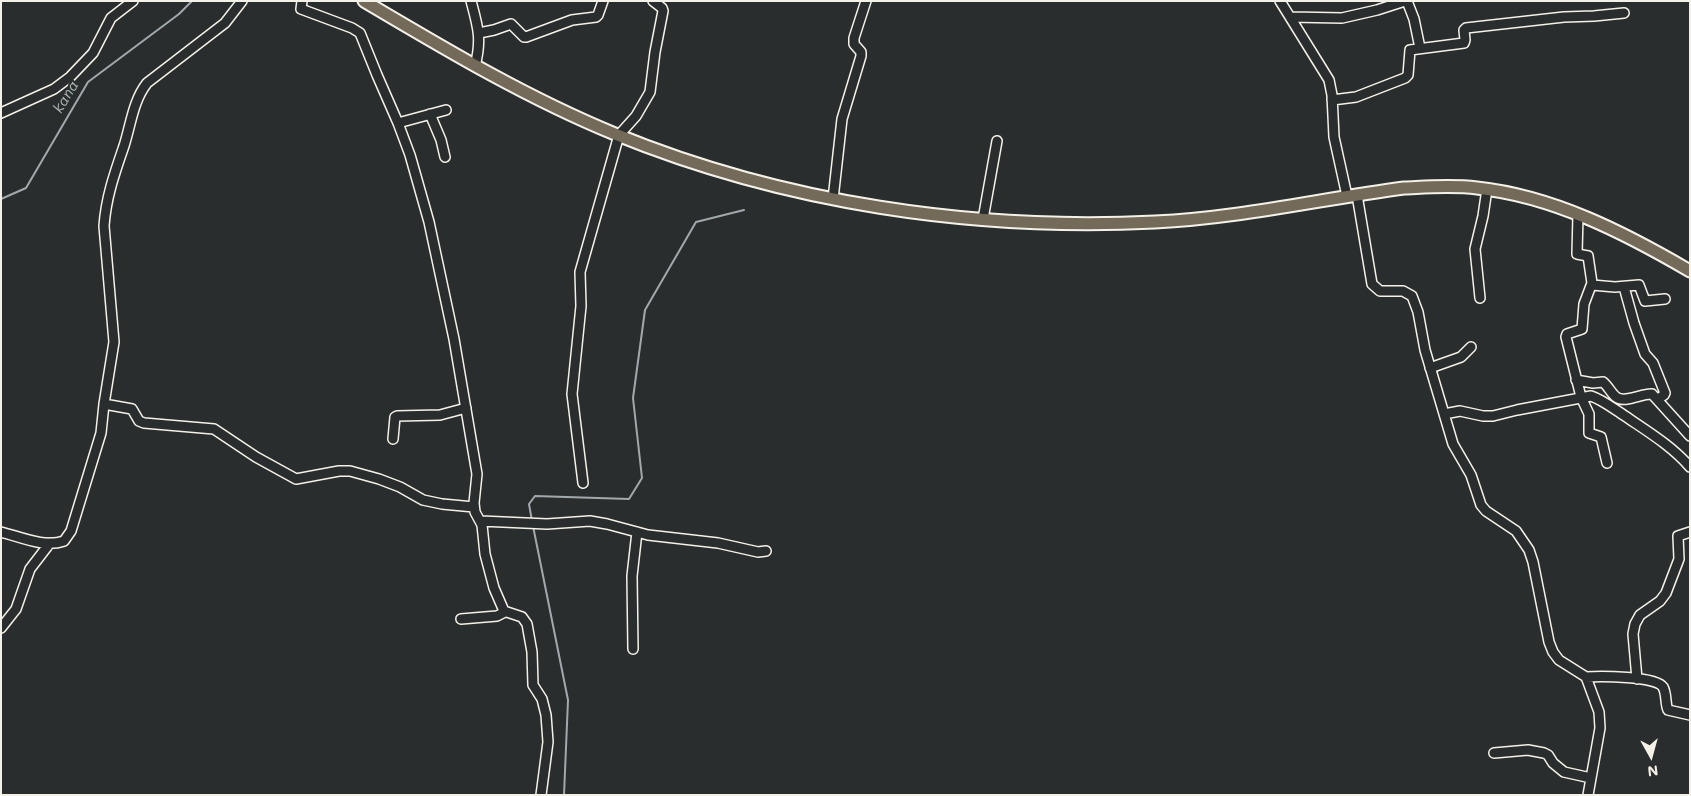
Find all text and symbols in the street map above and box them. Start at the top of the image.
water label: kana [49,77,83,117]
north arrow [1626,731,1676,781]
text: N [1646,761,1659,781]

